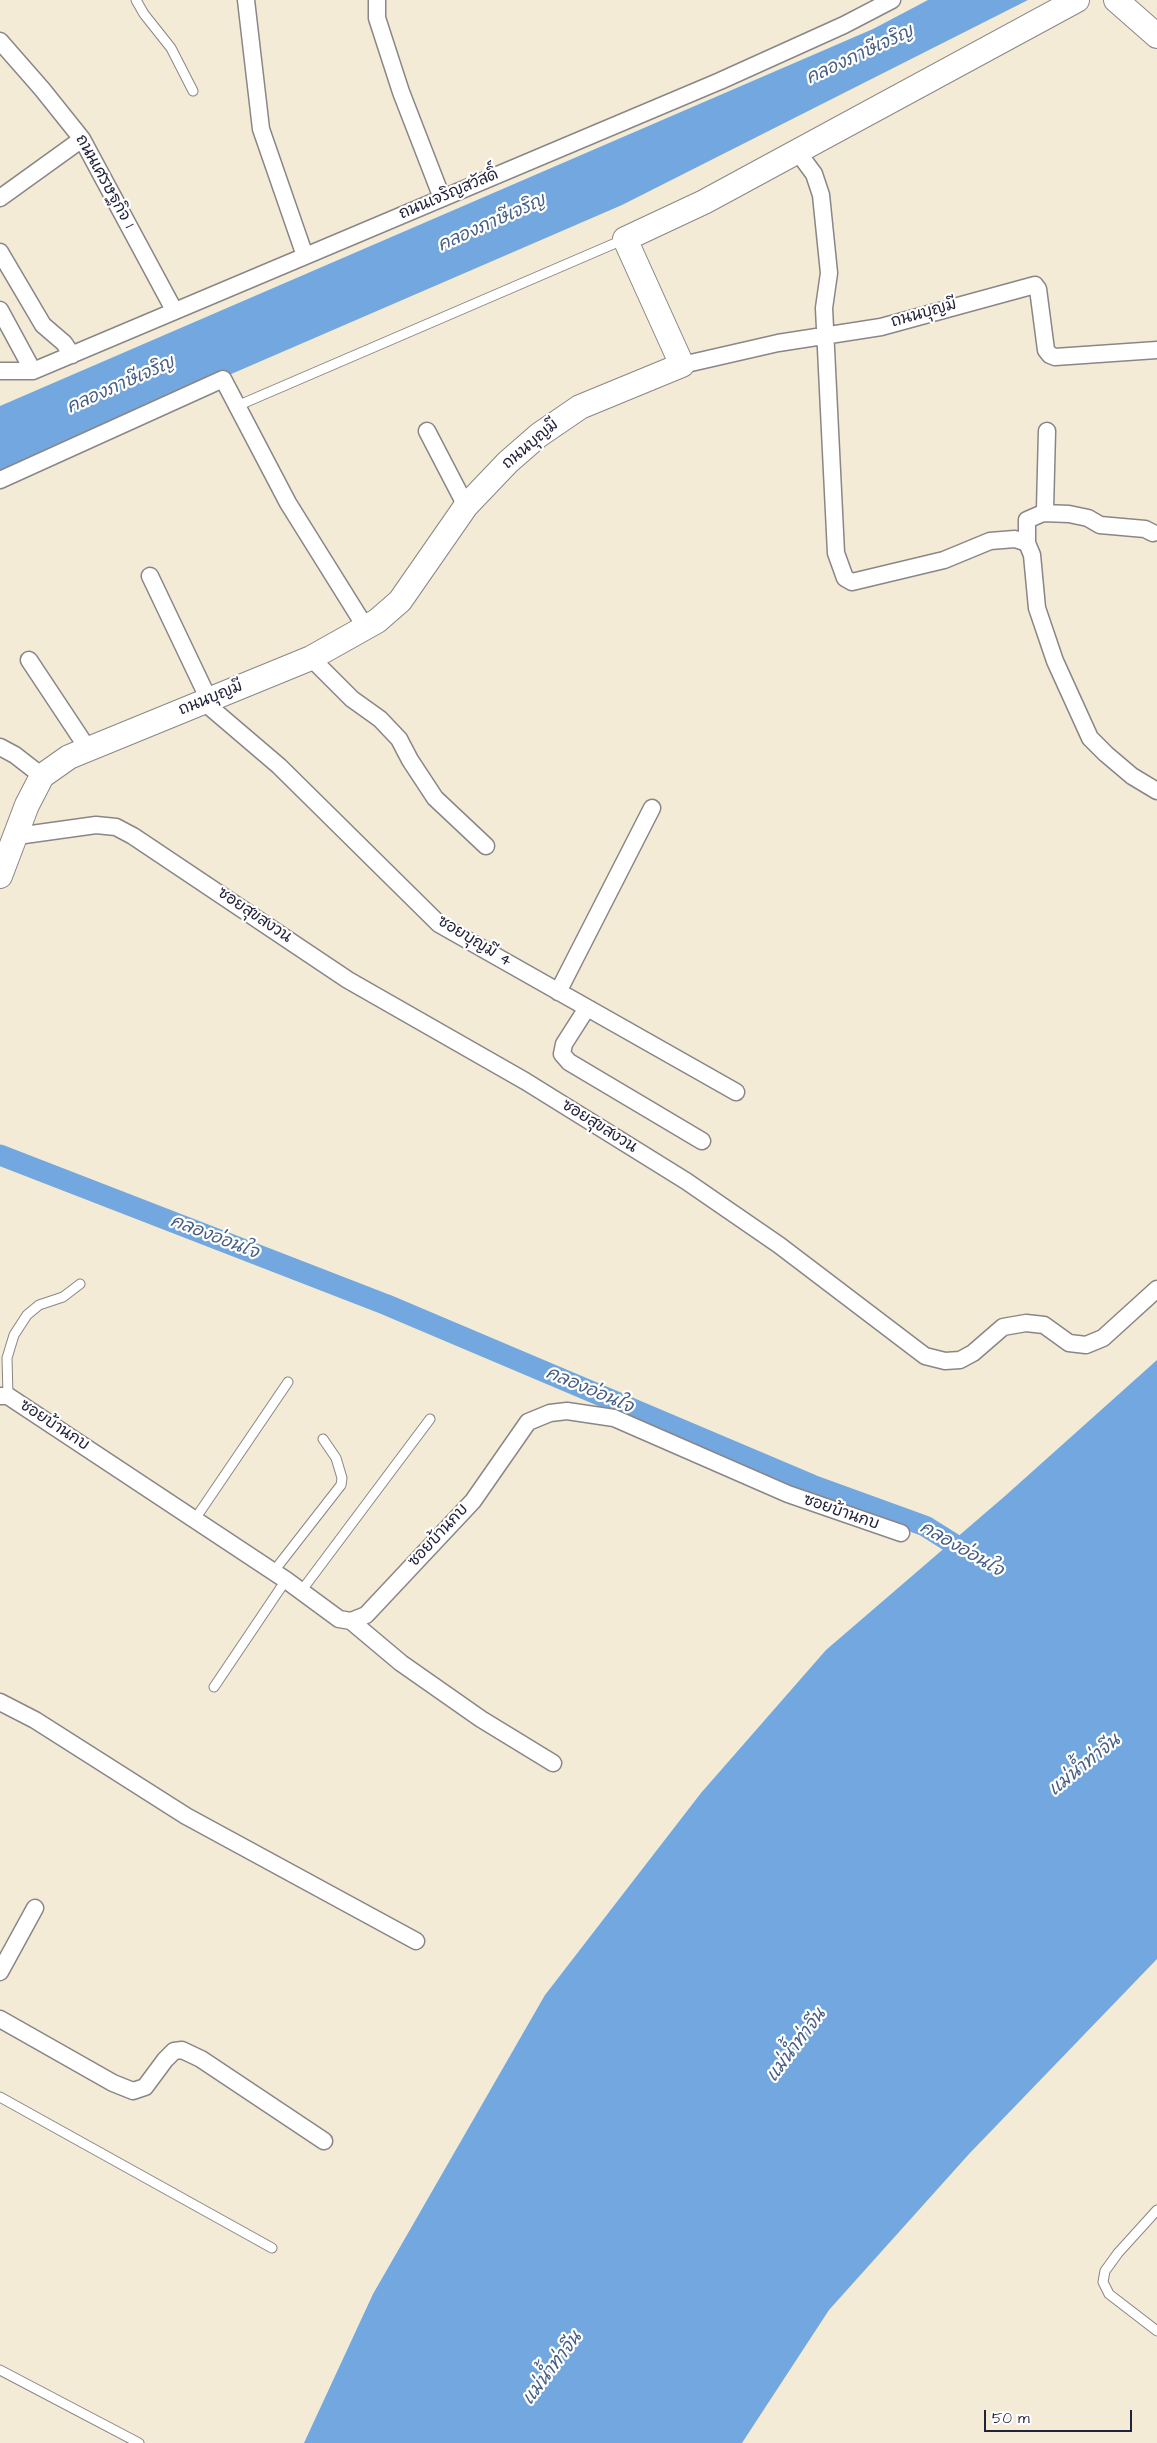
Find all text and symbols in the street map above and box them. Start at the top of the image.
water label: คลองภาษีเจริญ [803,22,917,90]
street label: ถนนเศรษฐกิจ 1 [70,132,138,232]
street label: ถนนเจริญสวัสดิ์ [396,165,502,225]
water label: คลองภาษีเจริญ [435,191,549,257]
street label: ถนนบุญมี [889,295,959,333]
water label: คลองภาษีเจริญ [64,353,178,419]
street label: ถนนบุญมี [499,416,563,474]
street label: ถนนบุญมี [176,677,246,721]
street label: ซอยสุขสงวน [213,884,295,948]
street label: ซอยบุญมี 4 [434,912,514,972]
street label: ซอยสุขสงวน [558,1096,640,1158]
water label: คลองอ่อนใจ [167,1211,261,1265]
water label: คลองอ่อนใจ [542,1363,636,1419]
street label: ซอยบ้านกบ [16,1396,92,1456]
street label: ซอยบ้านกบ [801,1491,881,1535]
street label: ซอยบ้านกบ [405,1501,473,1571]
water label: คลองอ่อนใจ [916,1518,1006,1582]
water label: แม่น้ำท่าจีน [1045,1731,1125,1801]
water label: แม่น้ำท่าจีน [763,2005,831,2087]
water label: แม่น้ำท่าจีน [519,2328,587,2410]
scale bar [987,2400,1134,2432]
text: 50 m [992,2408,1030,2429]

